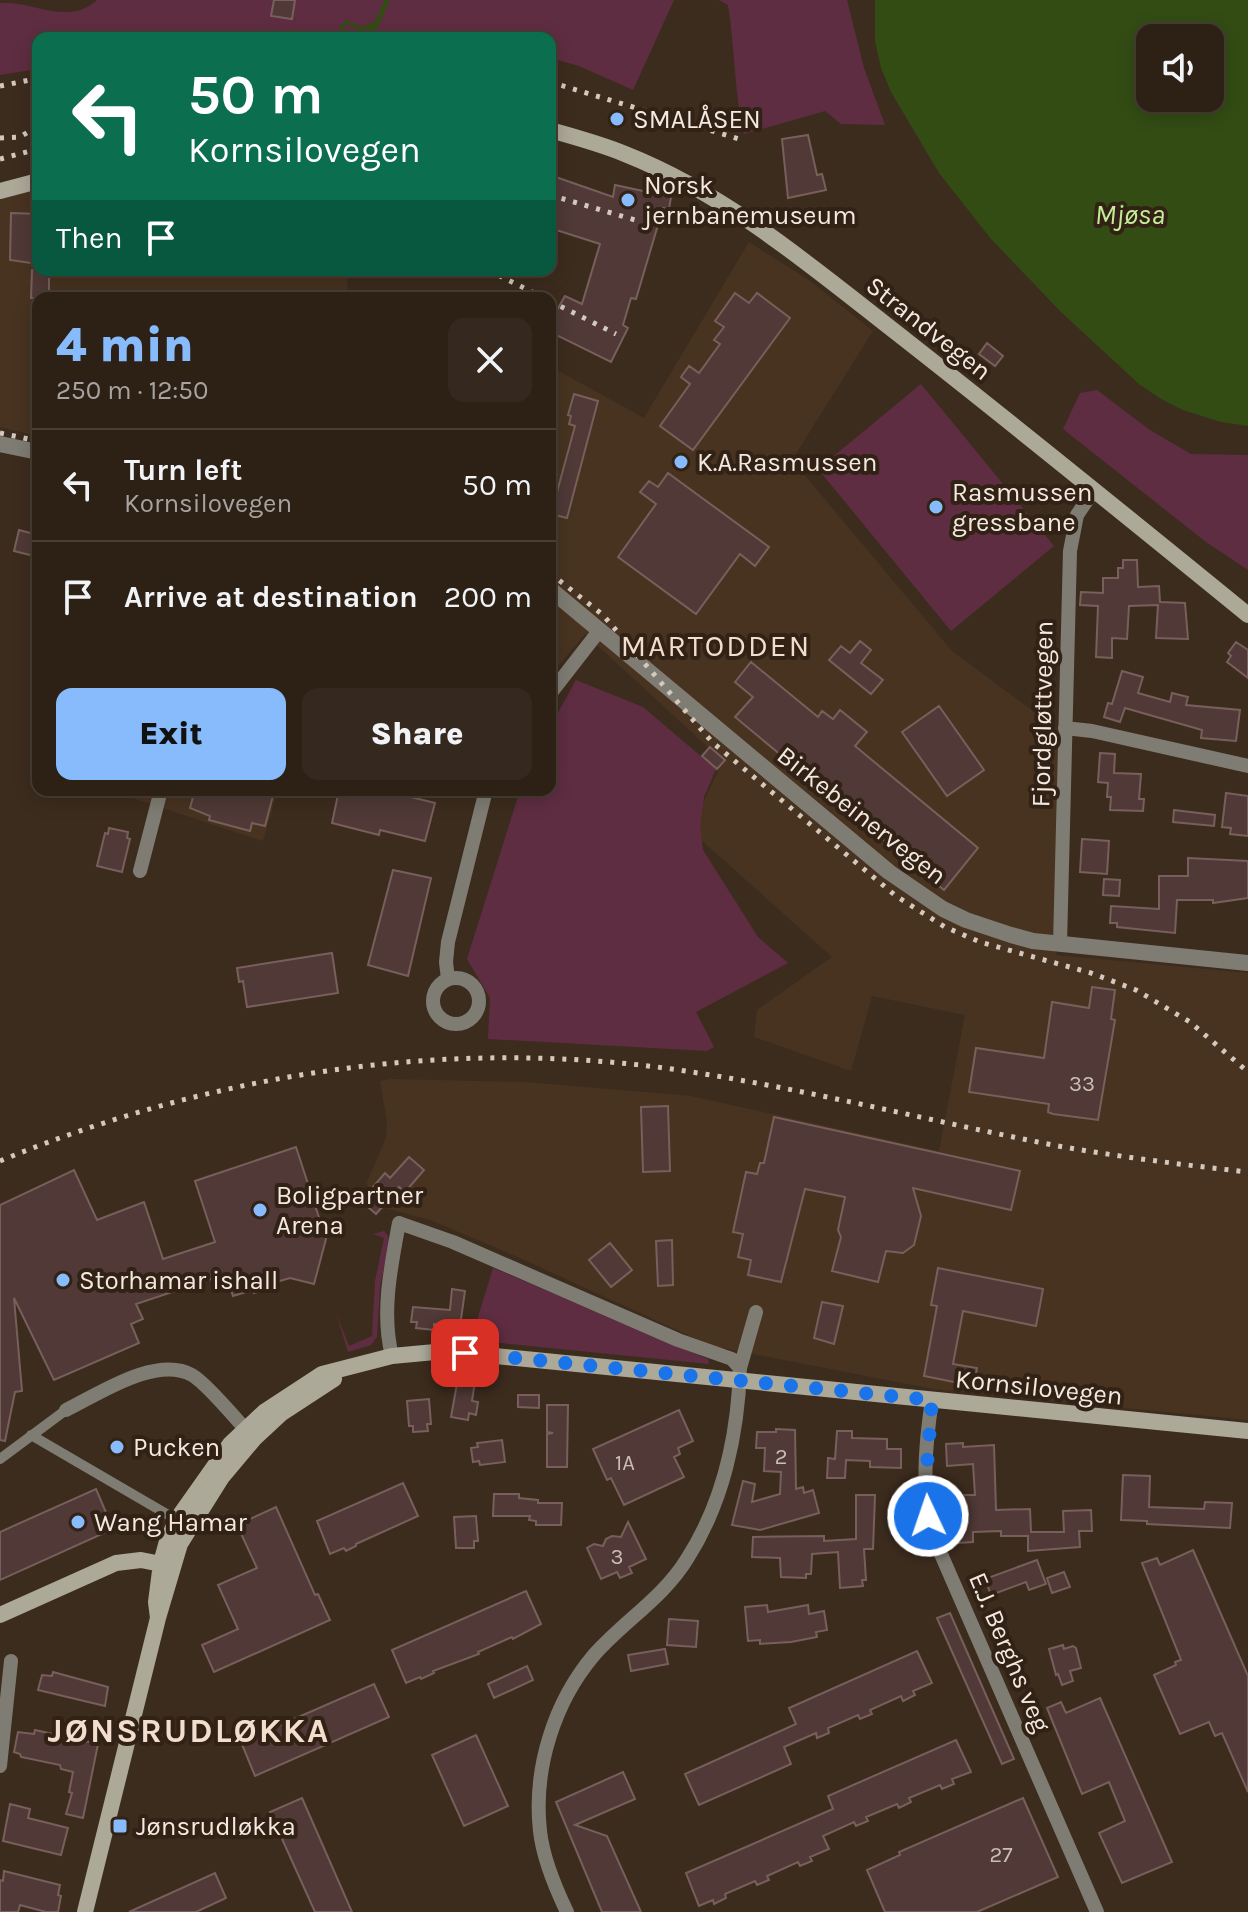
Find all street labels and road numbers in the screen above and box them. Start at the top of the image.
street label: Strandvegen [860,270,998,387]
street label: Fjordgløttvegen [1025,620,1060,808]
street label: Birkebeinervegen [771,740,953,891]
street label: Kornsilovegen [954,1363,1124,1412]
street label: E.J. Berghs veg [962,1568,1057,1737]

